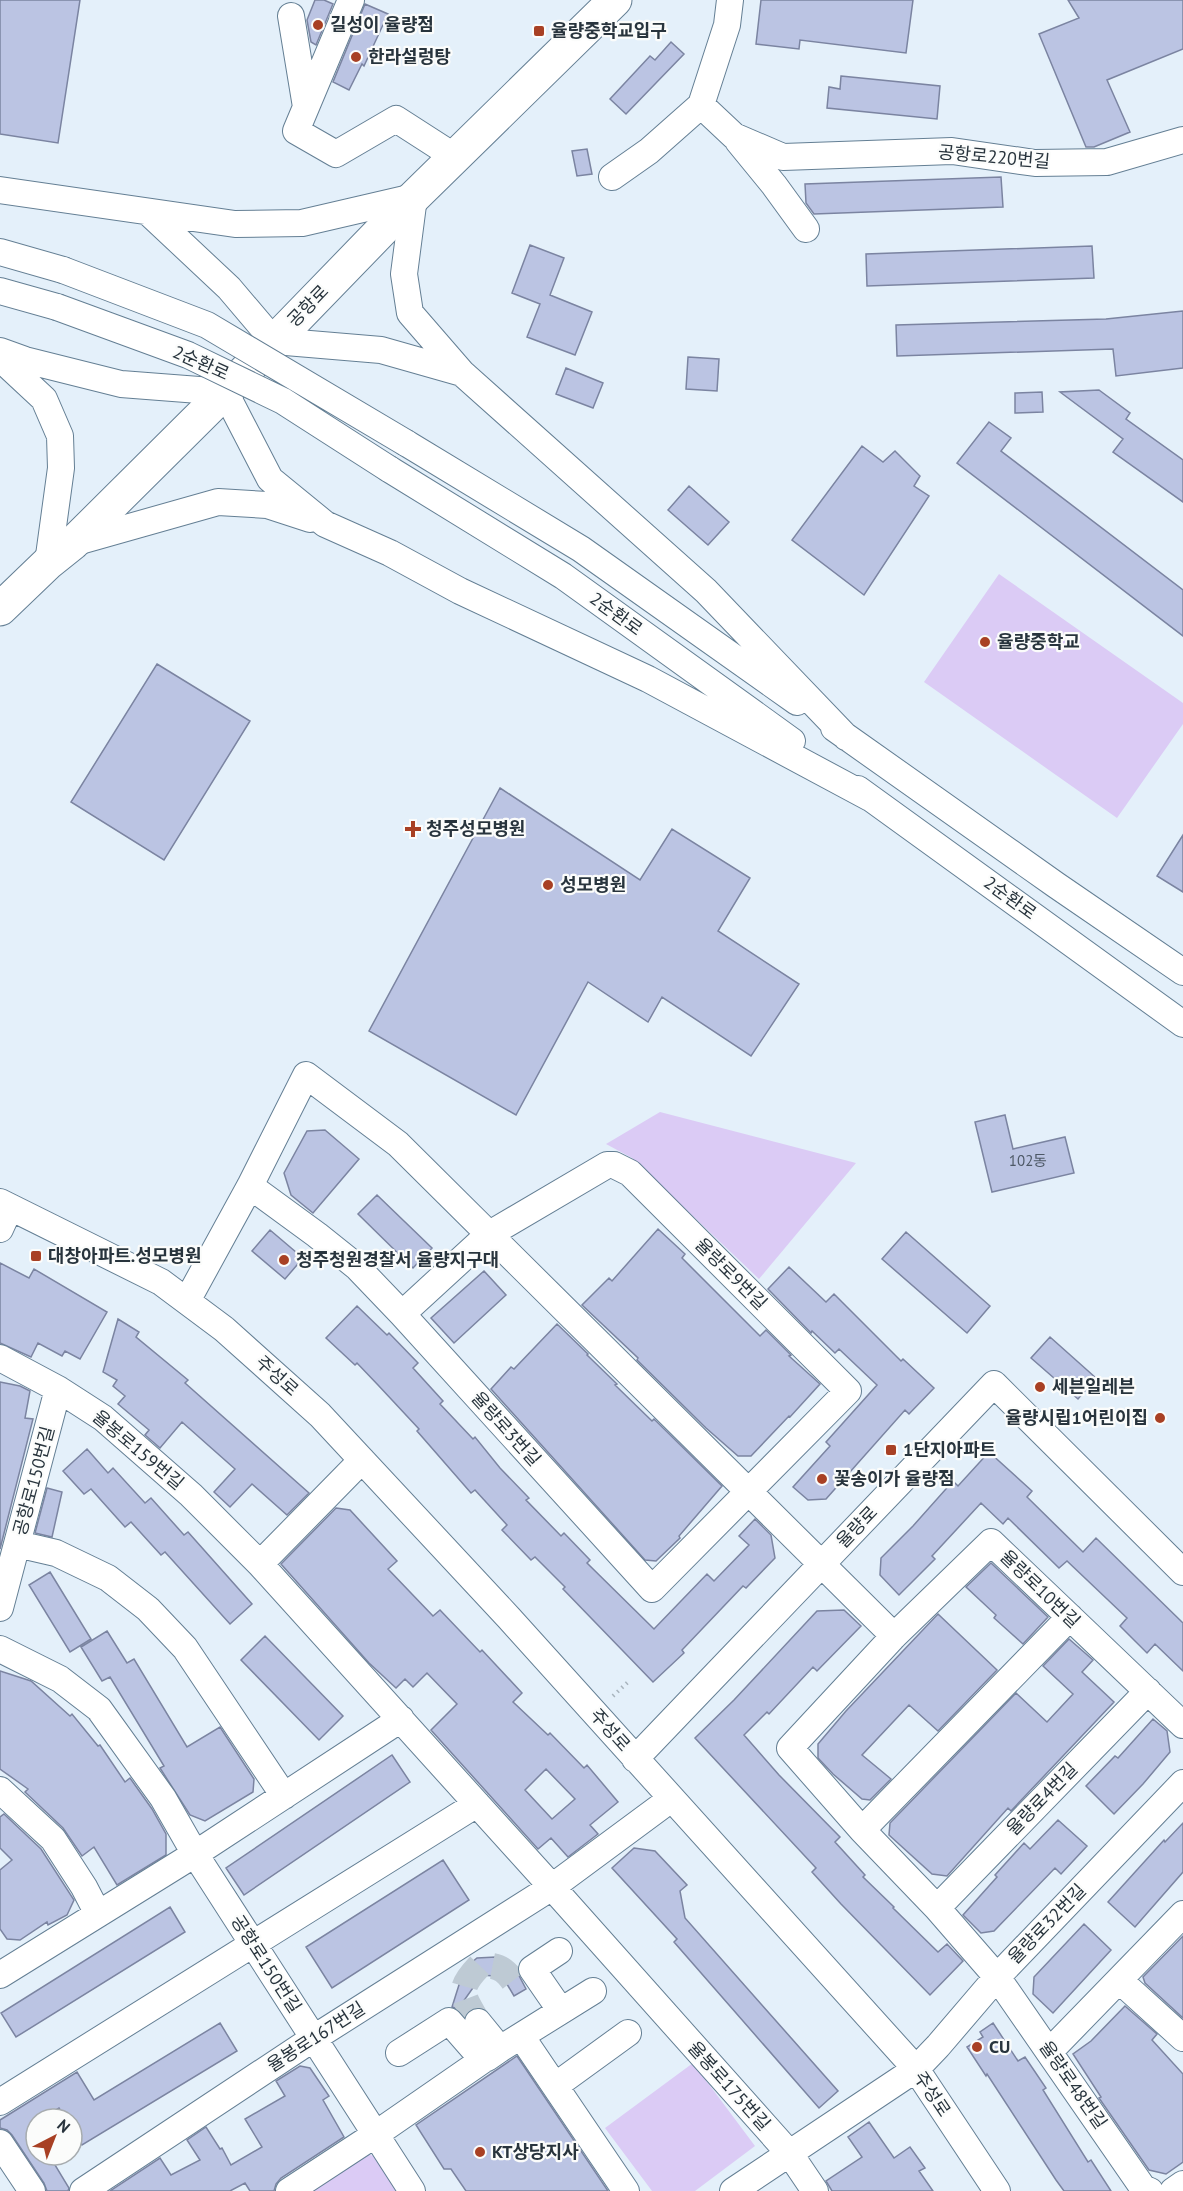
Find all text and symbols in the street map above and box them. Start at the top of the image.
place label: 길성이 율량점 [330,13,434,36]
marker: 길성이 율량점 [311,18,325,32]
place label: 율량중학교입구 [551,19,667,42]
marker: 율량중학교입구 [532,24,546,38]
place label: 한라설렁탕 [368,45,451,68]
marker: 한라설렁탕 [349,50,363,64]
street label: 공항로220번길 [937,140,1051,173]
street label: 공항로 [282,280,333,332]
street label: 2순환로 [169,340,233,385]
street label: 2순환로 [585,587,647,640]
place label: 율량중학교 [997,630,1080,653]
marker: 율량중학교 [978,635,992,649]
place label: 청주성모병원 [426,817,525,840]
marker: 청주성모병원 [404,820,422,838]
street label: 2순환로 [979,871,1041,924]
place label: 성모병원 [560,873,626,896]
marker: 성모병원 [541,878,555,892]
house number: 102동 [1009,1151,1047,1170]
street label: 율량로9번길 [690,1233,772,1315]
place label: 대창아파트.성모병원 [48,1244,201,1267]
place label: 청주청원경찰서 율량지구대 [296,1248,499,1271]
marker: 대창아파트.성모병원 [29,1249,43,1263]
marker: 청주청원경찰서 율량지구대 [277,1253,291,1267]
street label: 주성로 [251,1350,303,1401]
place label: 세븐일레븐 [1052,1375,1135,1398]
marker: 세븐일레븐 [1033,1380,1047,1394]
street label: 율량로3번길 [467,1387,546,1471]
street label: 율봉로159번길 [88,1405,189,1494]
place label: 율량시립1어린이집 [1005,1406,1148,1429]
marker: 율량시립1어린이집 [1153,1411,1167,1425]
street label: 공항로150번길 [8,1424,59,1538]
place label: 1단지아파트 [903,1438,996,1461]
marker: 1단지아파트 [884,1443,898,1457]
place label: 꽃송이가 율량점 [834,1467,954,1490]
marker: 꽃송이가 율량점 [815,1472,829,1486]
street label: 율량로 [831,1501,882,1553]
street label: 율량로10번길 [996,1545,1085,1632]
street label: 주성로 [585,1704,636,1756]
street label: 율량로4번길 [1001,1757,1082,1840]
street label: 율량로32번길 [1003,1879,1090,1968]
street label: 공항로150번길 [226,1910,307,2017]
street label: 율봉로167번길 [262,1996,369,2077]
place label: CU [989,2035,1010,2058]
street label: 율봉로175번길 [683,2036,775,2135]
street label: 율량로48번길 [1035,2036,1112,2133]
marker: CU [970,2040,984,2054]
street label: 주성로 [909,2067,956,2121]
north arrow [24,2107,84,2167]
text: N [53,2115,75,2137]
place label: KT상당지사 [492,2140,579,2163]
marker: KT상당지사 [473,2145,487,2159]

